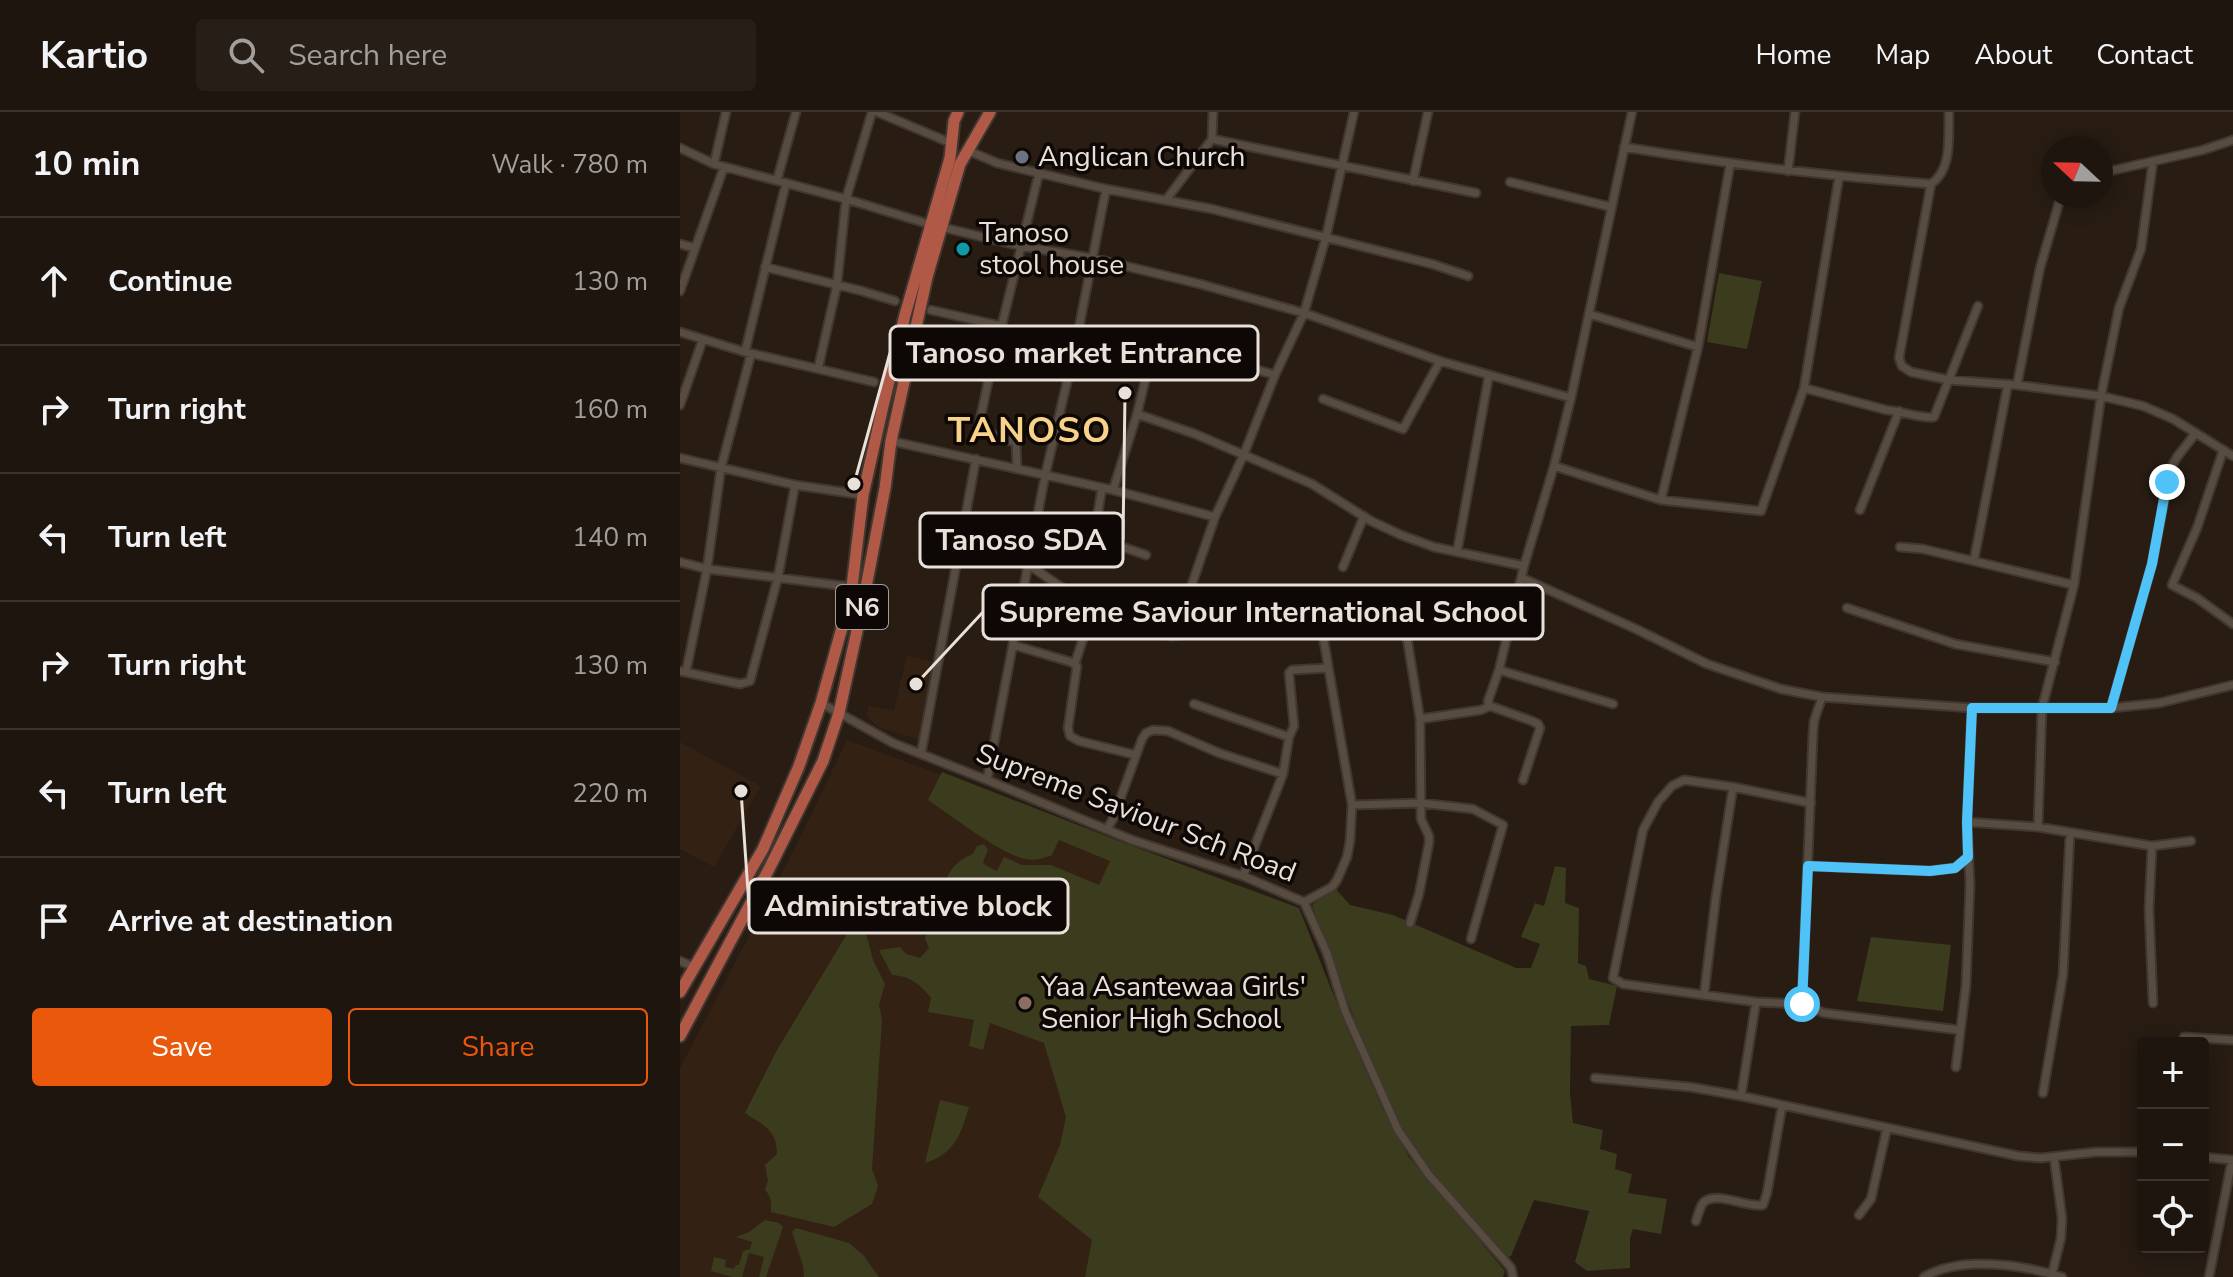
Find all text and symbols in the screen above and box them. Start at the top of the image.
search box [196,19,756,91]
text: Kartio [40,30,148,81]
icon: search [224,33,268,77]
text: Search here [288,35,447,76]
text: Home [1756,36,1831,74]
text: Map [1875,36,1930,74]
text: About [1974,36,2052,74]
text: Contact [2096,36,2193,74]
north arrow [2041,136,2113,208]
place label: Anglican Church [1038,138,1245,176]
text: 10 min [32,141,140,187]
text: Walk · 780 m [491,147,648,182]
marker: Anglican Church [1013,148,1031,166]
place label: Tanoso stool house [979,214,1124,284]
marker: Tanoso stool house [954,240,972,258]
icon: ahead [32,259,76,303]
text: Continue [108,261,233,302]
text: 130 m [572,264,648,299]
callout: Tanoso market Entrance [890,326,1258,380]
text: Tanoso market Entrance [906,333,1242,374]
icon: right [32,387,76,431]
text: Turn right [108,389,246,430]
text: 160 m [572,392,648,427]
district label: TANOSO [948,406,1112,455]
route end [2149,464,2185,500]
callout: Tanoso SDA [920,513,1123,567]
icon: left [32,515,76,559]
text: Turn left [108,517,226,558]
text: 140 m [572,520,648,555]
text: Tanoso SDA [935,520,1107,561]
road number: N6 [836,585,888,629]
callout: Supreme Saviour International School [983,585,1543,639]
text: Supreme Saviour International School [999,592,1527,633]
icon: right [32,643,76,687]
text: Turn right [108,645,246,686]
text: 130 m [572,648,648,683]
street label: Supreme Saviour Sch Road [971,734,1301,892]
icon: left [32,771,76,815]
text: Turn left [108,773,226,814]
text: 220 m [572,776,648,811]
callout: Administrative block [749,879,1068,933]
text: Administrative block [764,886,1053,927]
icon: arrive [32,899,76,943]
text: Arrive at destination [108,901,393,942]
place label: Yaa Asantewaa Girls' Senior High School [1040,968,1306,1038]
route start [1784,986,1820,1022]
marker: Yaa Asantewaa Girls' Senior High School [1016,994,1034,1012]
button: Save [32,1008,332,1086]
button: Share [348,1008,648,1086]
map controls [2137,1037,2209,1253]
button: + [2137,1037,2209,1109]
button: − [2137,1109,2209,1181]
button: locate [2137,1181,2209,1253]

